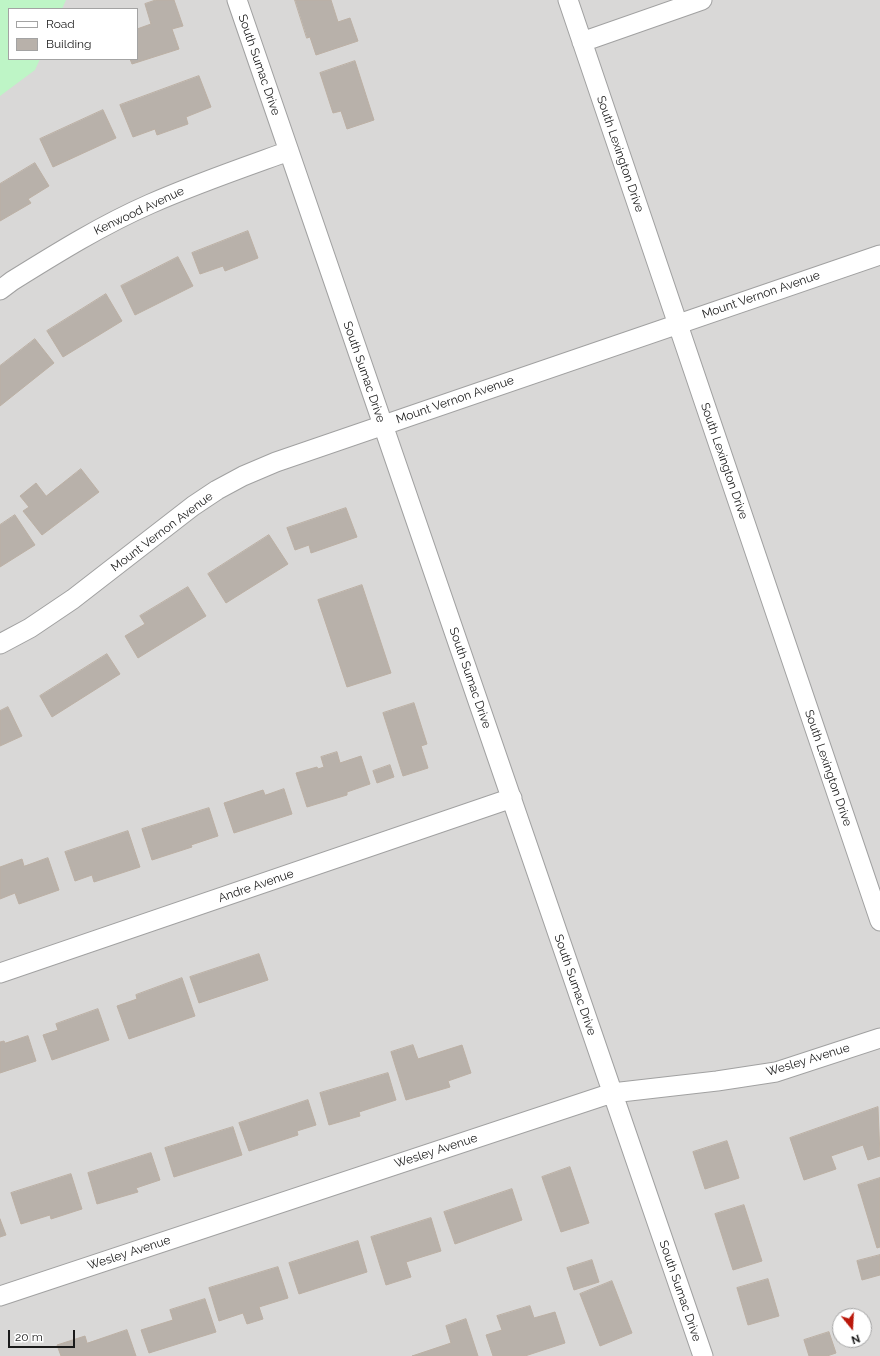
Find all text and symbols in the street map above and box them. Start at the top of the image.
legend [8,8,138,60]
street label: South Sumac Drive [235,13,283,117]
text: Road [46,17,75,31]
text: Building [46,37,92,51]
street label: South Lexington Drive [593,94,647,214]
street label: Kenwood Avenue [92,184,186,238]
street label: Mount Vernon Avenue [700,268,822,322]
street label: South Sumac Drive [340,320,388,424]
street label: Mount Vernon Avenue [394,373,516,427]
street label: South Lexington Drive [697,401,751,521]
street label: Mount Vernon Avenue [108,489,216,575]
street label: South Sumac Drive [446,626,494,730]
street label: South Lexington Drive [801,708,855,828]
street label: Andre Avenue [216,866,296,906]
street label: South Sumac Drive [551,933,599,1037]
street label: Wesley Avenue [765,1040,851,1080]
street label: Wesley Avenue [393,1131,479,1171]
street label: Wesley Avenue [86,1233,172,1273]
street label: South Sumac Drive [656,1239,704,1343]
north arrow [832,1308,872,1348]
scale bar [10,1322,77,1348]
text: 20 m [15,1330,43,1344]
text: N [850,1331,862,1346]

